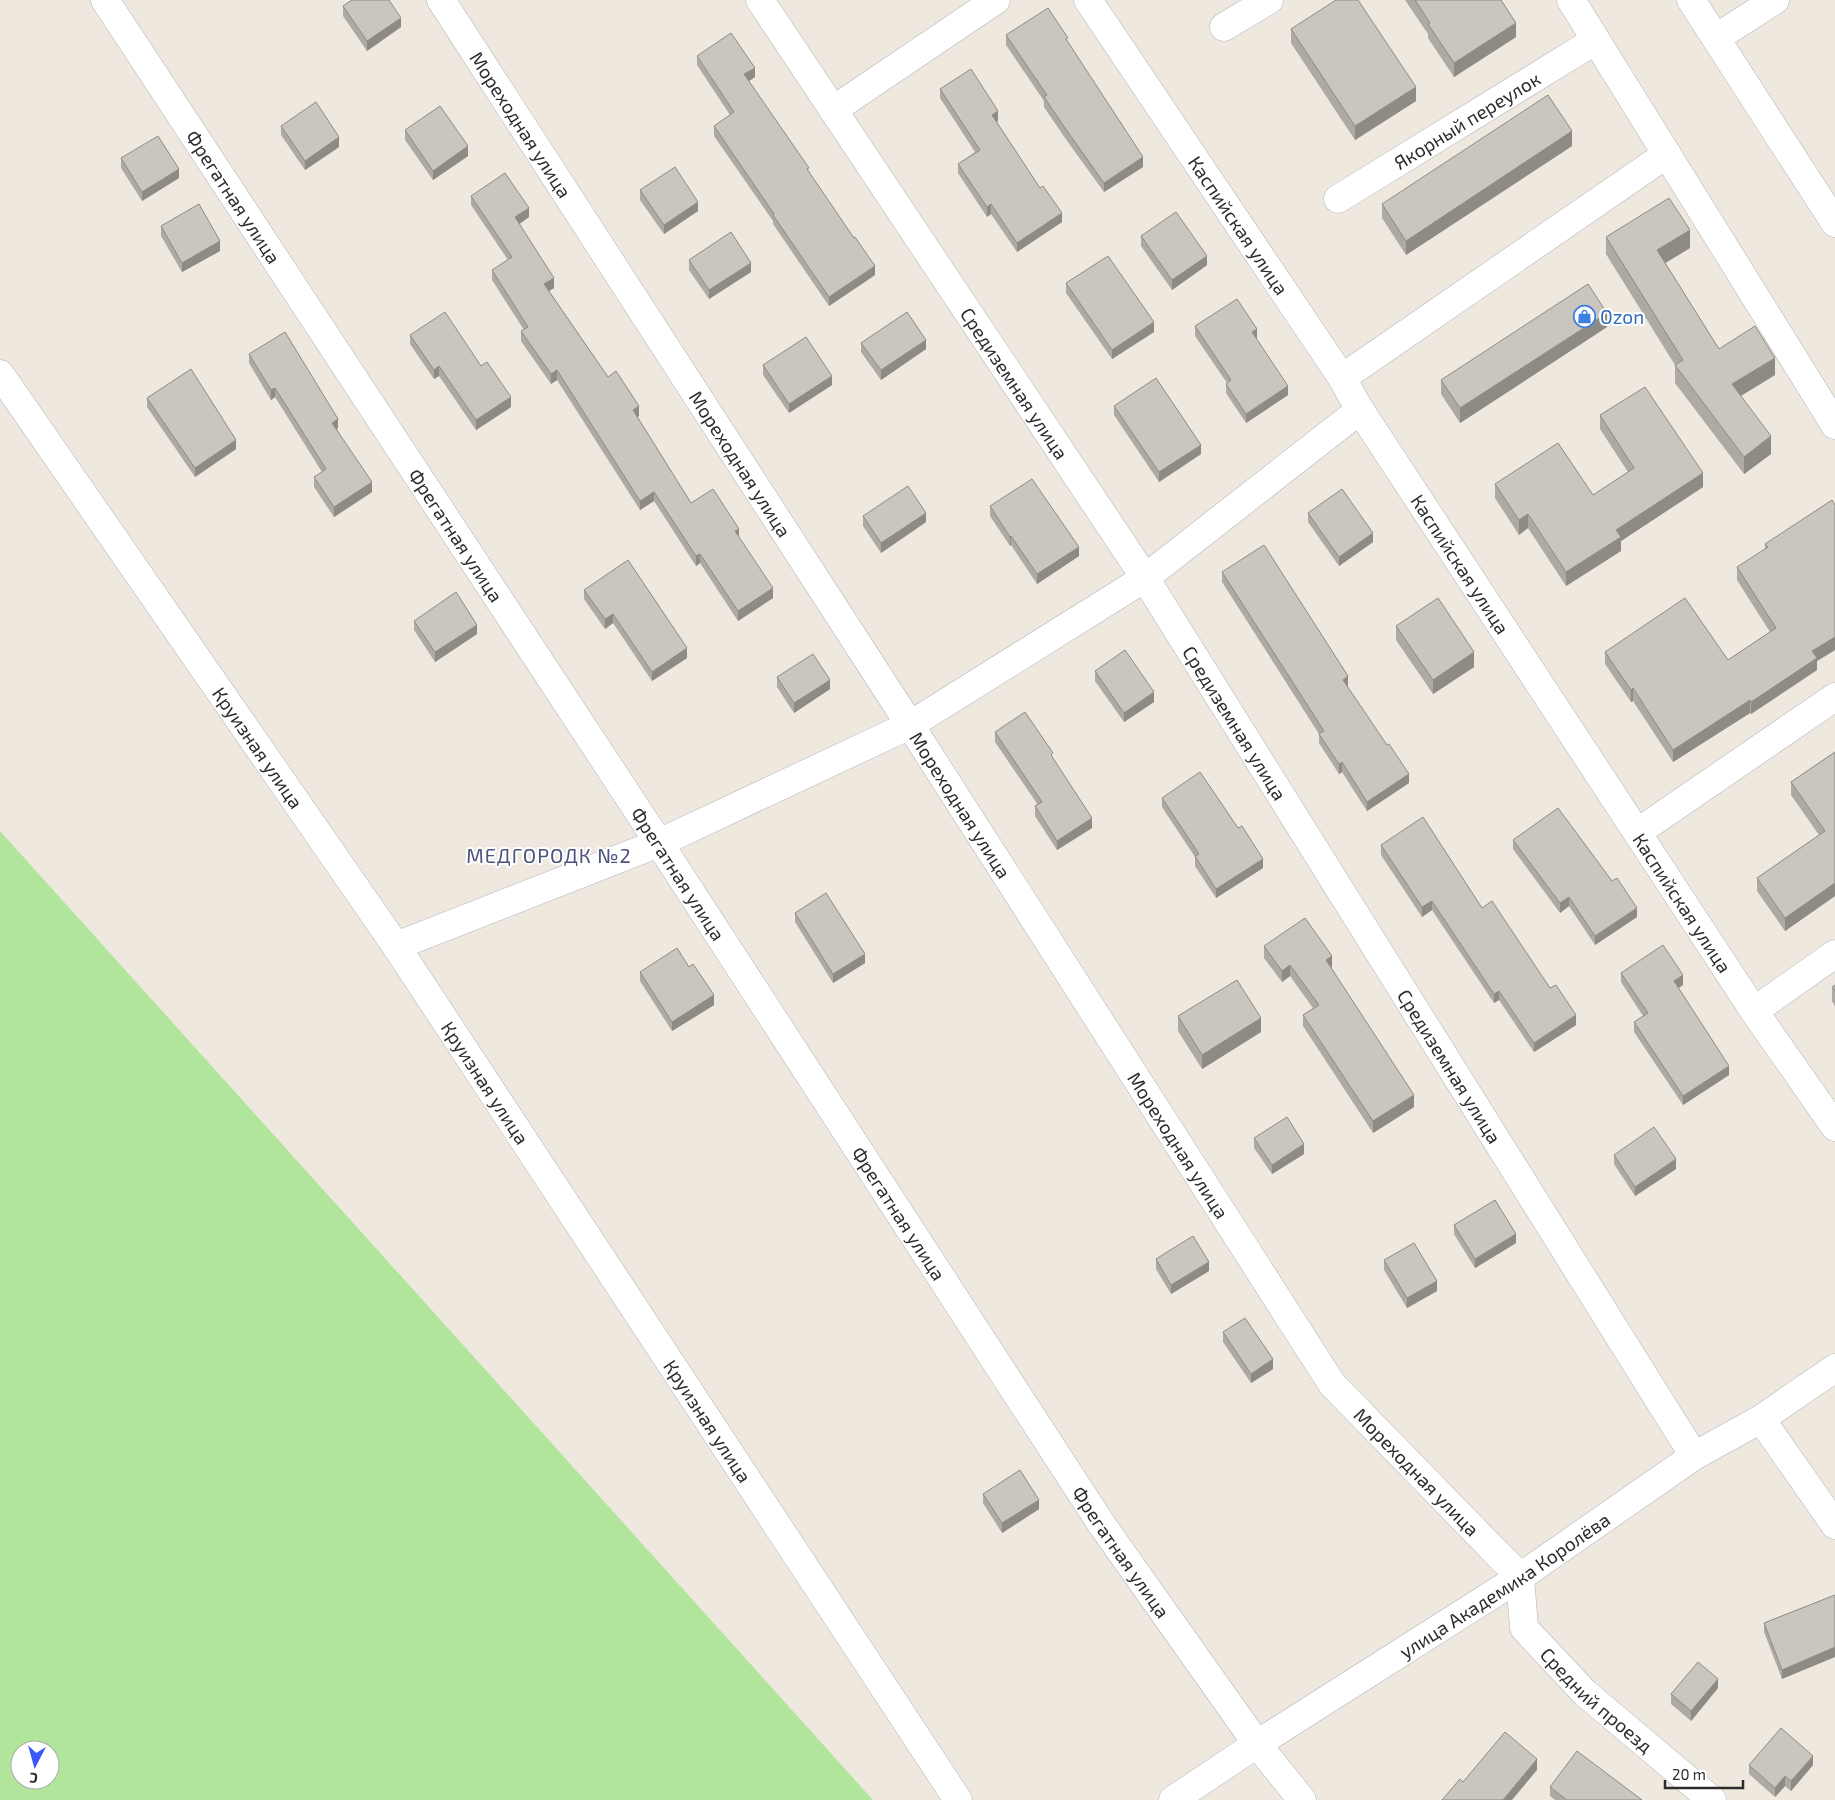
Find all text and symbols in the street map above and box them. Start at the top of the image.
street label: Мореходная улица [466,47,577,202]
street label: Якорный переулок [1389,66,1544,174]
street label: Фрегатная улица [182,125,286,267]
street label: Каспийская улица [1184,151,1294,299]
street label: Средиземная улица [956,303,1074,463]
shop icon: Ozon [1572,304,1596,328]
place label: Ozon [1600,305,1644,328]
street label: Мореходная улица [685,386,797,541]
street label: Фрегатная улица [404,464,509,606]
street label: Каспийская улица [1407,490,1515,638]
street label: Средиземная улица [1179,641,1292,804]
street label: Круизная улица [208,682,308,812]
street label: Мореходная улица [906,727,1016,882]
street label: Фрегатная улица [627,802,731,945]
street label: Каспийская улица [1629,828,1737,977]
district label: МЕДГОРОДК №2 [466,843,632,867]
street label: Средиземная улица [1393,985,1507,1147]
street label: Круизная улица [437,1017,535,1148]
street label: Мореходная улица [1123,1067,1234,1222]
street label: Фрегатная улица [848,1142,951,1284]
street label: Круизная улица [660,1355,757,1487]
street label: Мореходная улица [1350,1403,1484,1540]
street label: Фрегатная улица [1068,1482,1175,1622]
street label: улица Академика Королёва [1395,1507,1614,1663]
street label: Средний проезд [1536,1642,1658,1757]
north arrow [10,1740,60,1790]
scale bar [1665,1758,1742,1790]
text: 20 m [1672,1765,1706,1783]
text: С [29,1770,39,1787]

